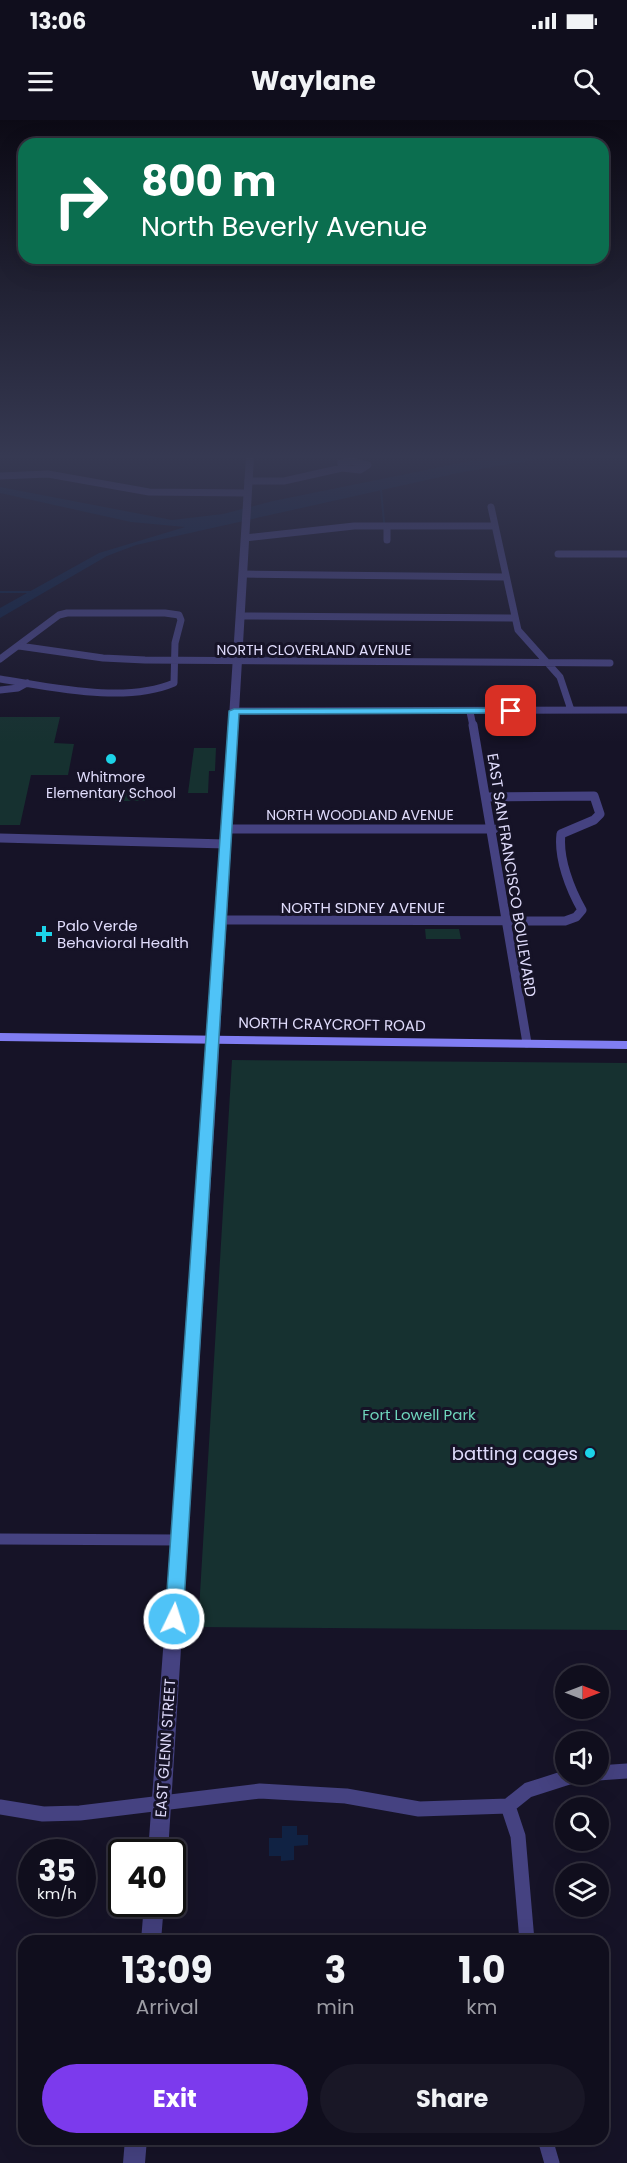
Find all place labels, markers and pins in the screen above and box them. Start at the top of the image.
pin [485,685,536,736]
marker: Whitmore Elementary School [104,752,118,766]
place label: Whitmore Elementary School [46,767,176,803]
place label: Palo Verde Behavioral Health [57,915,189,953]
marker: Palo Verde Behavioral Health [35,925,53,943]
place label: batting cages [452,1441,578,1466]
marker: batting cages [583,1446,597,1460]

